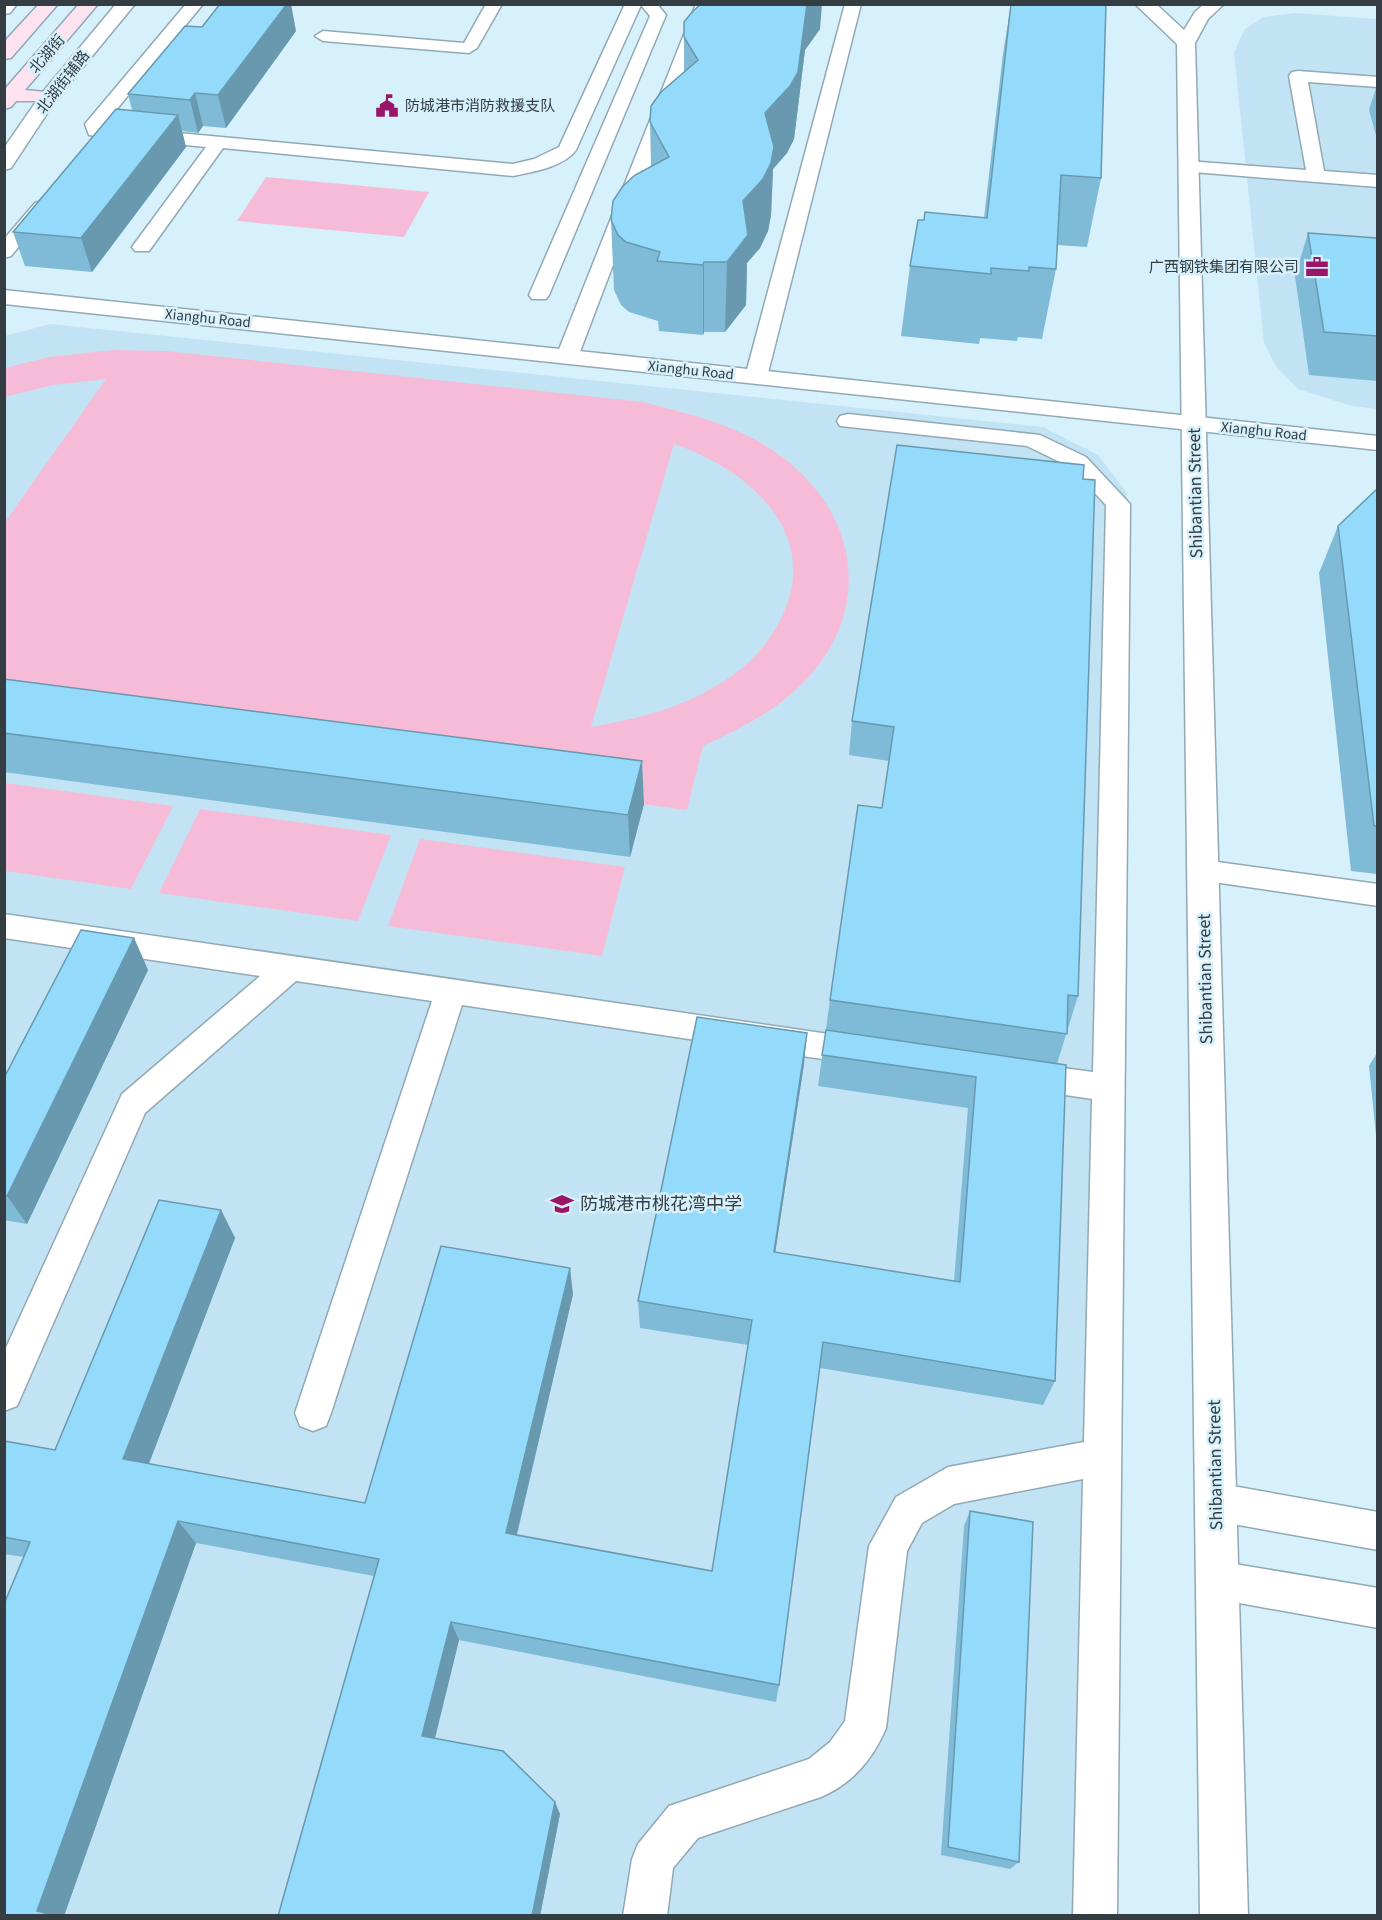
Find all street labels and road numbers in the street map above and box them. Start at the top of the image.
street label: 北湖街 [25,30,70,78]
street label: 北湖街辅路 [32,46,95,118]
street label: Xianghu Road [164,304,252,333]
street label: Xianghu Road [647,356,735,385]
street label: Xianghu Road [1220,417,1308,446]
street label: Shibantian Street [1182,427,1209,558]
street label: Shibantian Street [1192,913,1219,1044]
street label: Shibantian Street [1202,1399,1229,1530]

